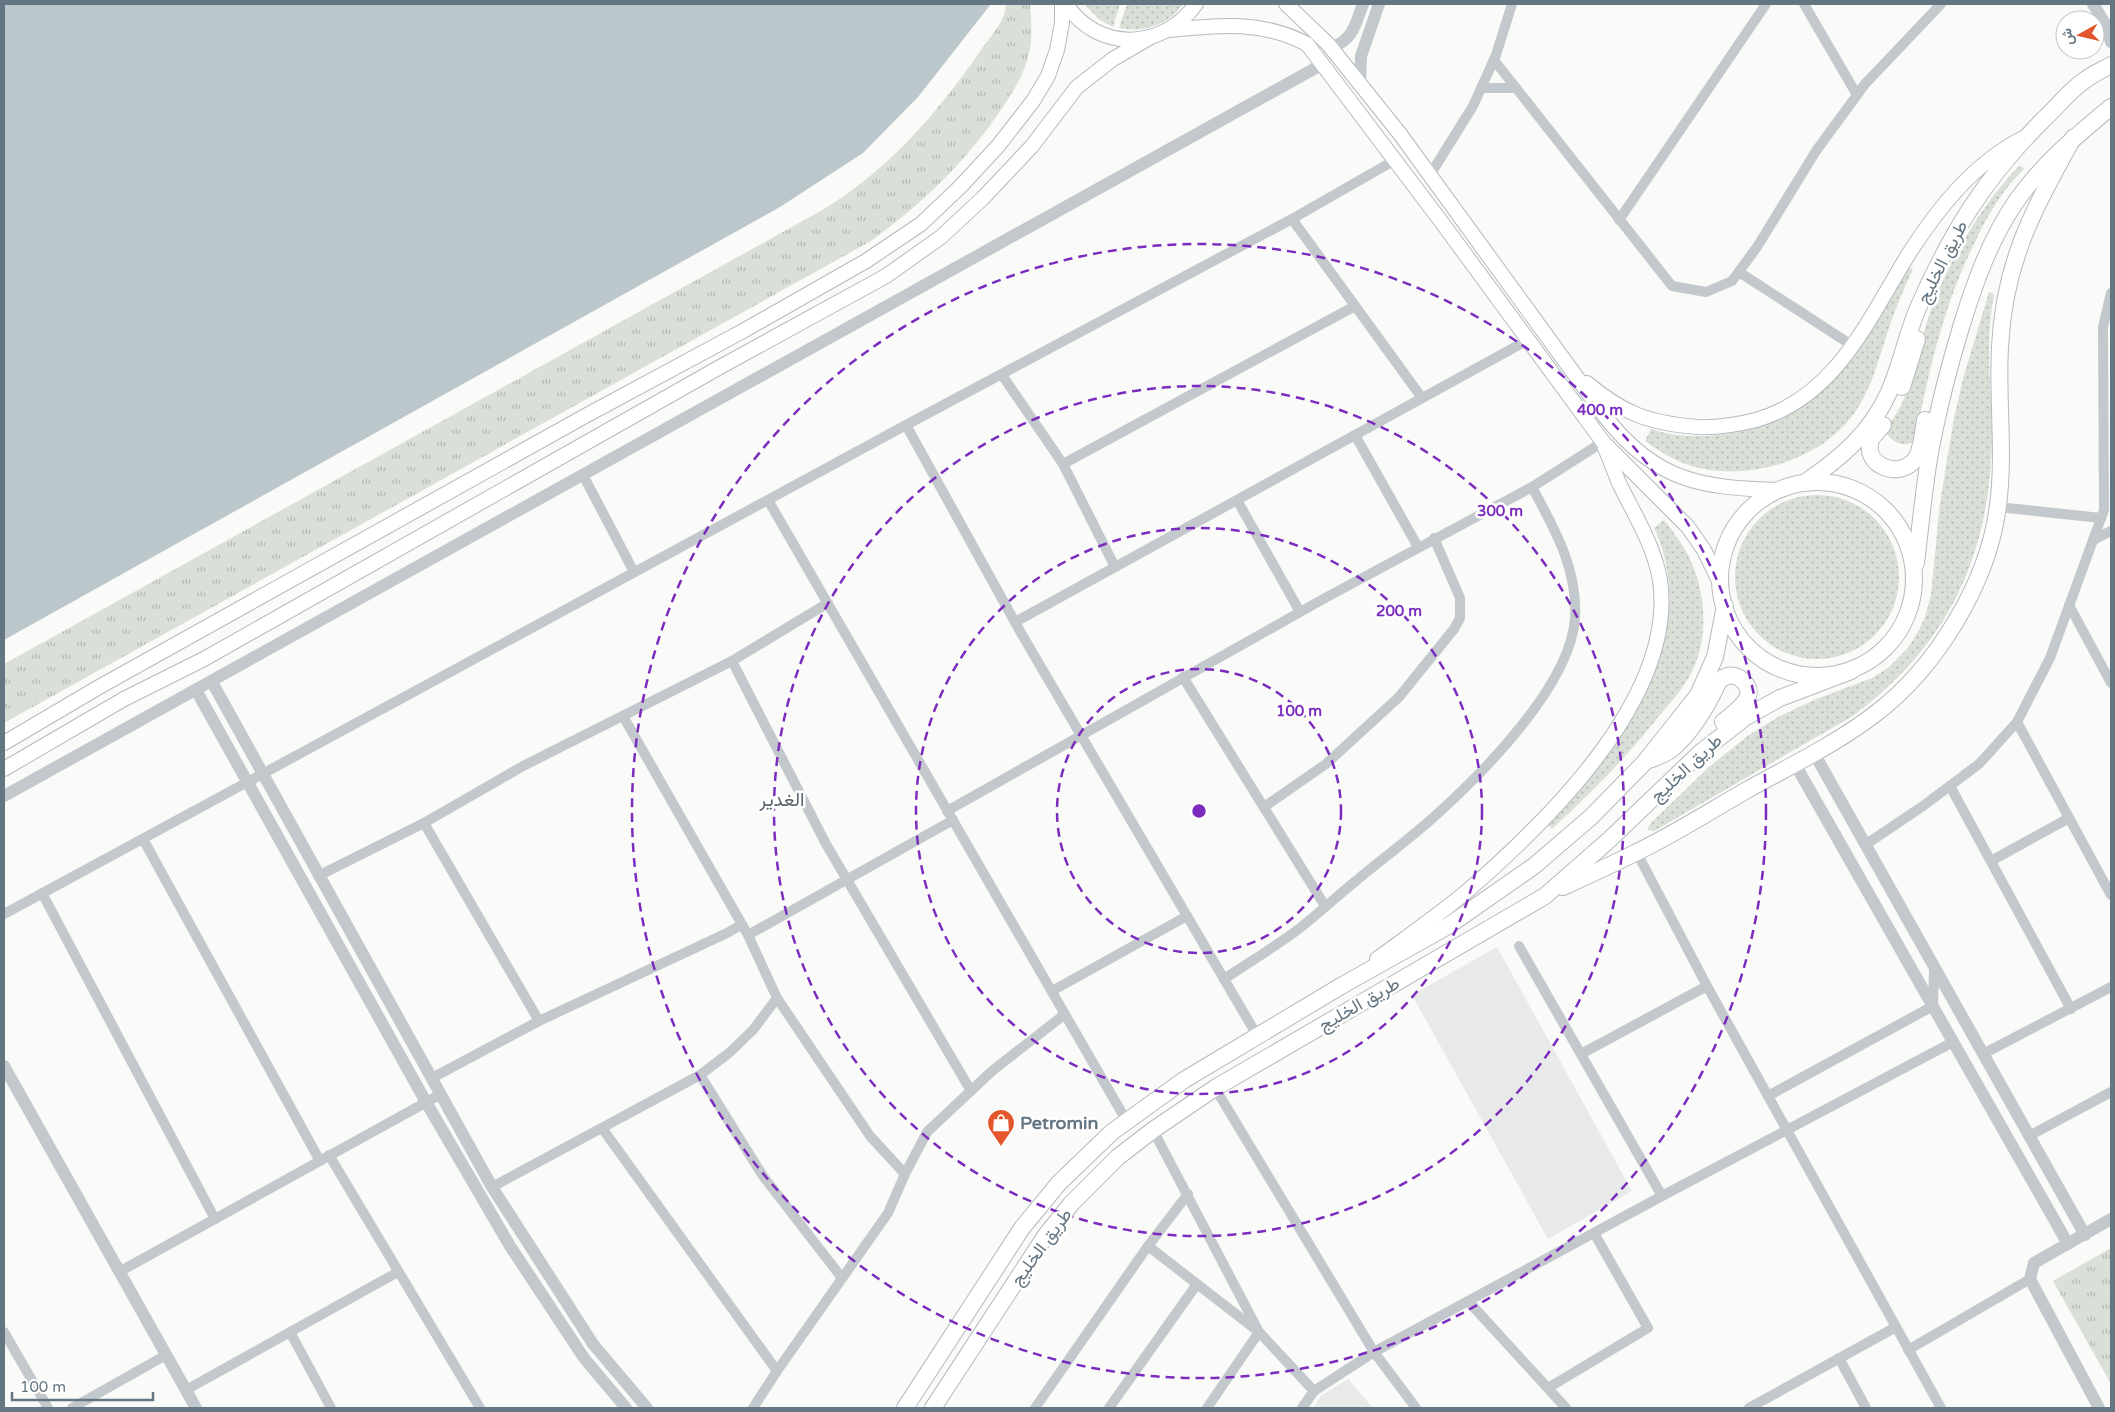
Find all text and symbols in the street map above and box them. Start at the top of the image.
north arrow [2055,10,2105,60]
text: ش [2058,27,2077,46]
street label: طريق الخليج [1912,217,1973,308]
text: 400 m [1577,401,1623,419]
text: 300 m [1477,502,1523,520]
text: 200 m [1376,602,1422,620]
text: 100 m [1276,702,1322,720]
street label: طريق الخليج [1646,729,1727,807]
district label: الغدير [759,789,804,811]
centre of rings [1190,802,1208,820]
street label: طريق الخليج [1314,972,1404,1037]
shop icon: Petromin [986,1108,1016,1147]
place label: Petromin [1020,1112,1098,1134]
street label: طريق الخليج [1006,1204,1077,1290]
scale bar [12,1370,154,1402]
text: 100 m [20,1378,66,1396]

